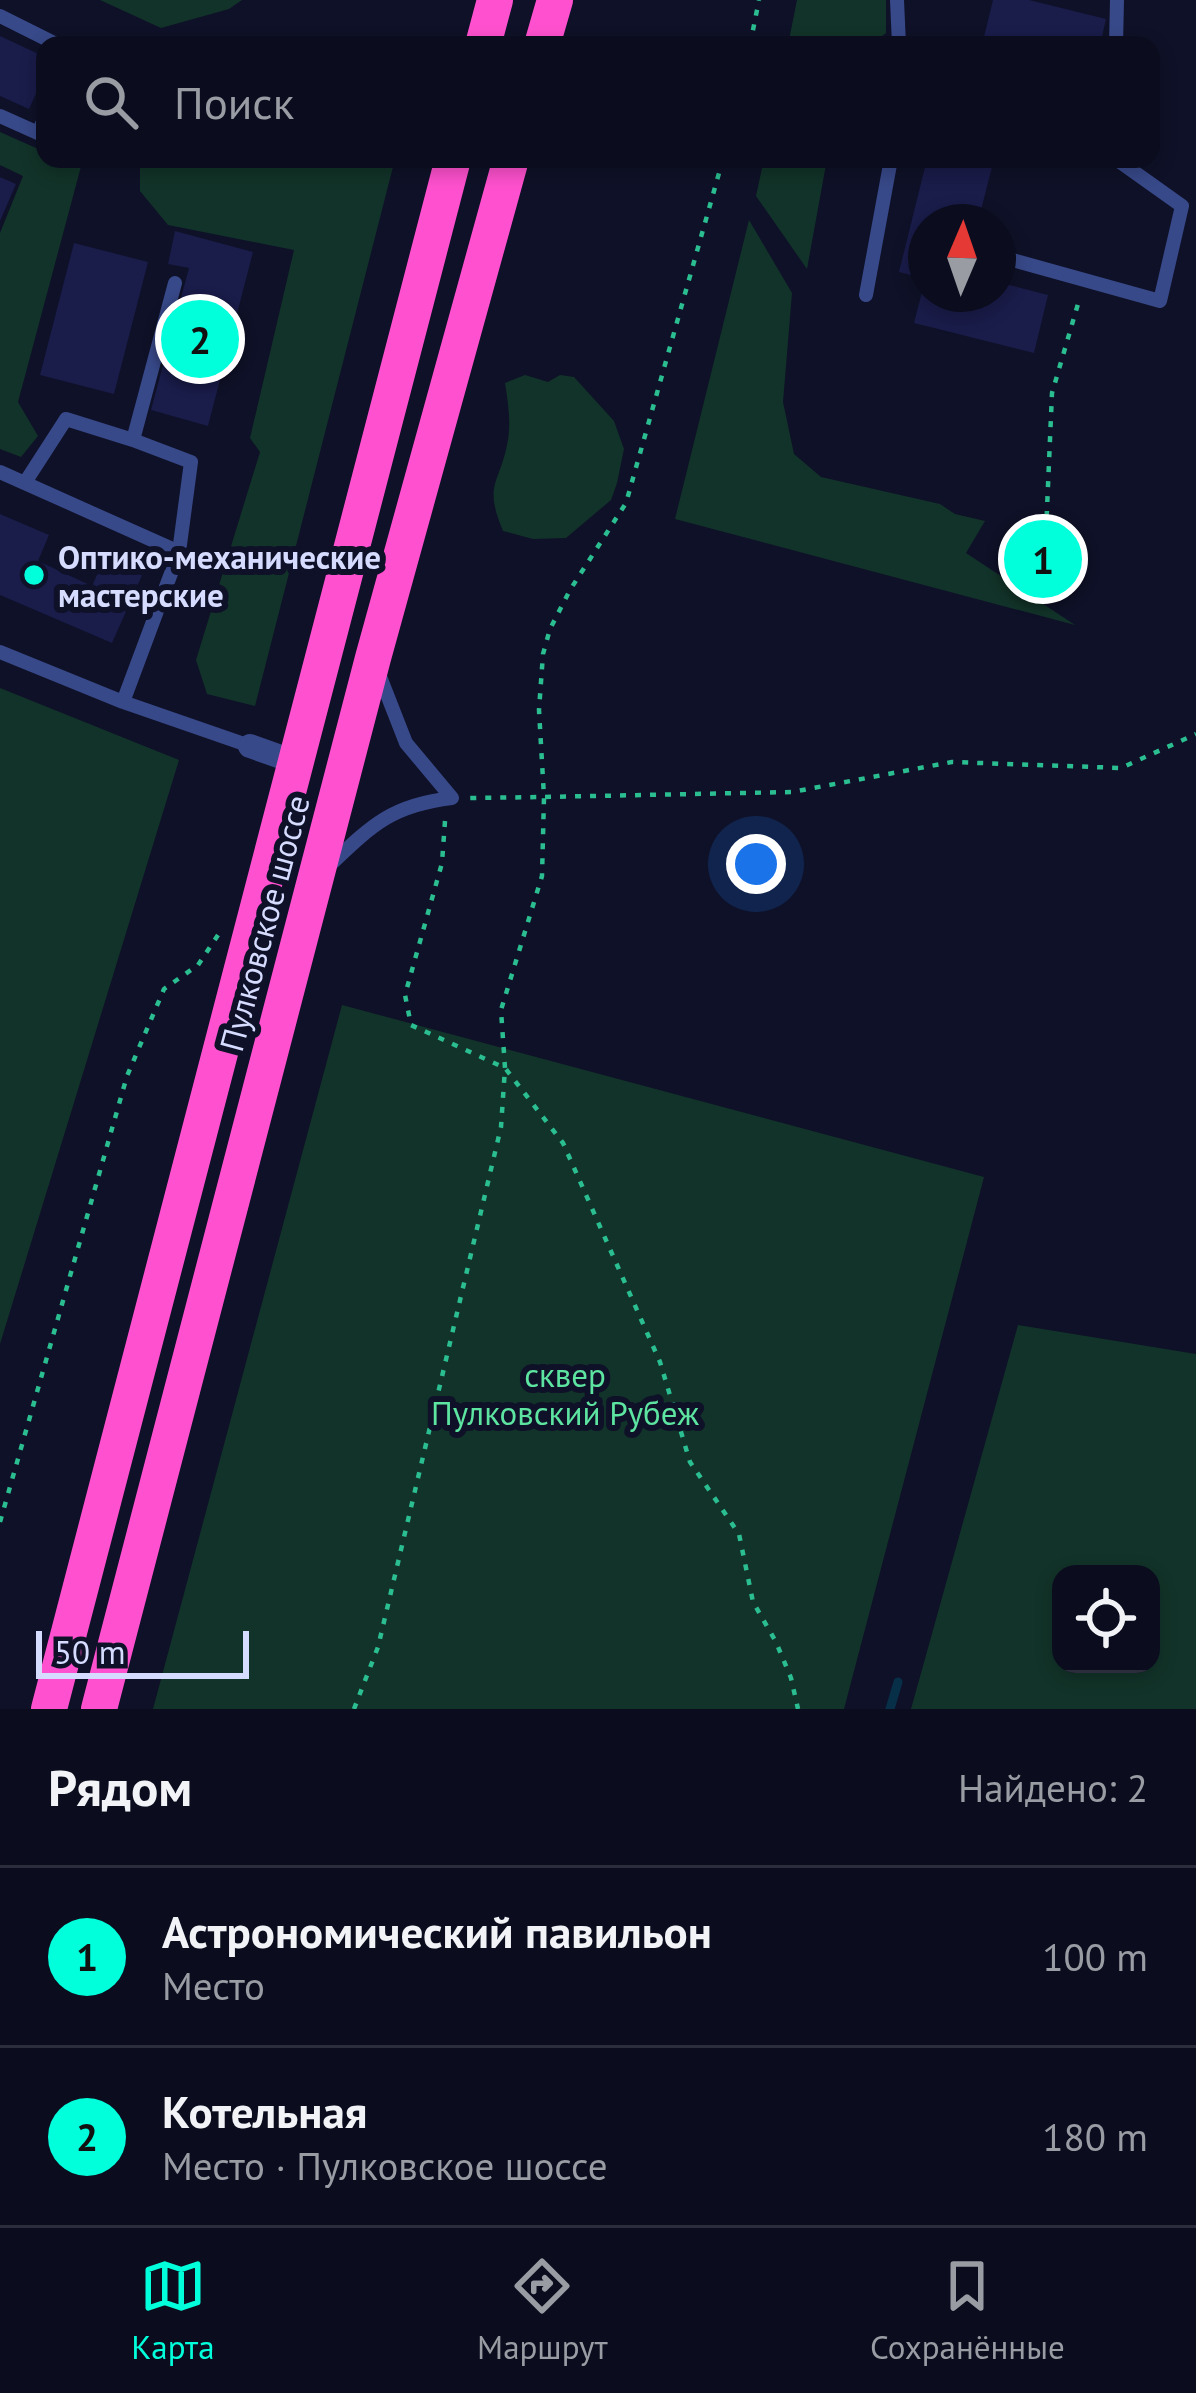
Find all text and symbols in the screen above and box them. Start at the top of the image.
search box [36,36,1160,168]
icon: search [78,69,144,135]
text: Поиск [174,73,294,131]
north arrow [908,204,1016,312]
pin: 2 [161,294,239,384]
pin: 1 [1004,514,1082,604]
place label: Оптико-механические мастерские [58,535,381,616]
marker: Оптико-механические мастерские [21,562,47,588]
street label: Пулковское шоссе [209,790,319,1056]
your location [726,834,786,894]
park label: сквер Пулковский Рубеж [431,1353,699,1434]
map controls [1052,1565,1160,1673]
button: locate [1052,1565,1160,1673]
scale bar [36,1625,249,1678]
text: 50 m [54,1630,126,1673]
text: Рядом [48,1754,192,1820]
text: Найдено: 2 [958,1762,1148,1813]
text: Астрономический павильон [162,1902,712,1960]
text: 1 [76,1931,98,1982]
text: 100 m [1042,1931,1148,1982]
text: Место [162,1960,265,2011]
text: Котельная [162,2082,367,2140]
text: 2 [76,2111,98,2162]
text: 180 m [1042,2111,1148,2162]
text: Место · Пулковское шоссе [162,2140,608,2191]
tab: Карта [131,2253,215,2368]
tab: Маршрут [477,2253,608,2368]
tab: Сохранённые [870,2253,1065,2368]

